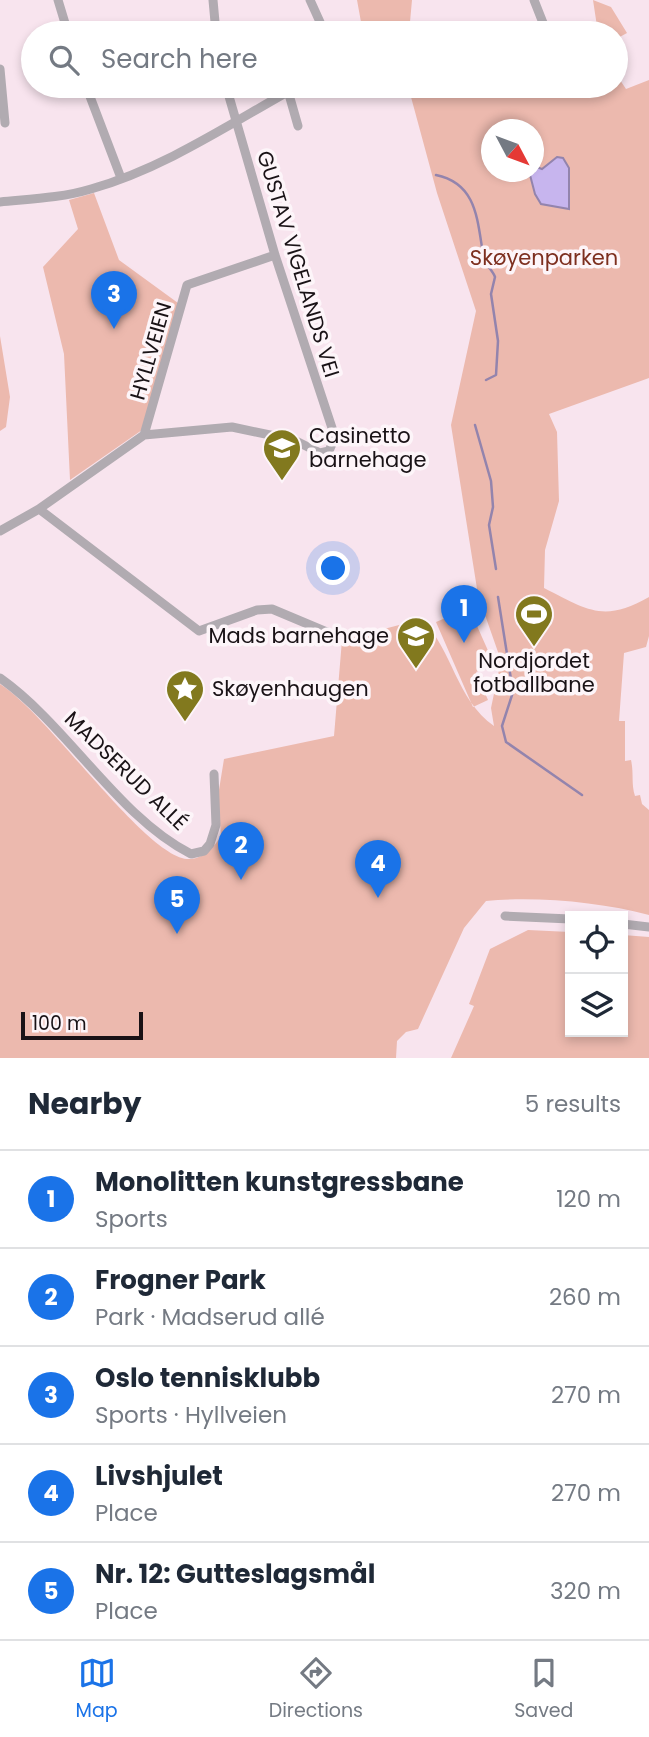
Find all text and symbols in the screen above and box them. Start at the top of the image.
search box [21,21,628,98]
icon: search [45,41,83,79]
text: Search here [101,41,258,77]
north arrow [481,119,544,182]
street label: GUSTAV VIGELANDS VEI [250,147,347,381]
park label: Skøyenparken [470,243,618,272]
pin: 3 [91,271,137,329]
street label: HYLLVEIEN [123,299,178,403]
place label: Casinetto barnehage [309,421,427,474]
school or university icon: Casinetto barnehage [261,427,303,482]
your location [316,551,350,585]
pin: 1 [441,585,487,643]
sports icon: Nordjordet fotballbane [513,593,555,648]
school or university icon: Mads barnehage [395,615,437,670]
place label: Mads barnehage [208,621,389,650]
place label: Nordjordet fotballbane [473,646,595,699]
place icon: Skøyenhaugen [164,668,206,723]
place label: Skøyenhaugen [212,674,369,703]
street label: MADSERUD ALLÉ [58,704,194,837]
pin: 2 [218,822,264,880]
pin: 4 [355,840,401,898]
pin: 5 [154,876,200,934]
map controls [565,911,628,1037]
button: locate [565,911,628,974]
button: layers [565,974,628,1037]
scale bar [21,1009,144,1041]
text: 100 m [32,1010,87,1037]
text: Nearby [28,1082,142,1125]
text: 5 results [525,1088,621,1120]
text: Monolitten kunstgressbane [95,1164,464,1200]
text: 1 [47,1183,55,1215]
text: 120 m [556,1183,621,1215]
text: Sports [95,1203,168,1235]
text: Frogner Park [95,1262,266,1298]
text: 2 [44,1281,58,1313]
text: 260 m [549,1281,621,1313]
text: Park · Madserud allé [95,1301,325,1333]
text: Oslo tennisklubb [95,1360,320,1396]
text: 3 [44,1379,58,1411]
text: 270 m [551,1379,621,1411]
text: Sports · Hyllveien [95,1399,287,1431]
text: Livshjulet [95,1458,223,1494]
text: 4 [43,1477,59,1509]
text: 270 m [551,1477,621,1509]
text: Place [95,1497,158,1529]
text: Nr. 12: Gutteslagsmål [95,1556,375,1592]
text: 5 [44,1575,58,1607]
text: 320 m [550,1575,621,1607]
text: Place [95,1595,158,1627]
tab: Map [76,1654,118,1725]
tab: Directions [269,1654,363,1725]
tab: Saved [514,1654,573,1725]

